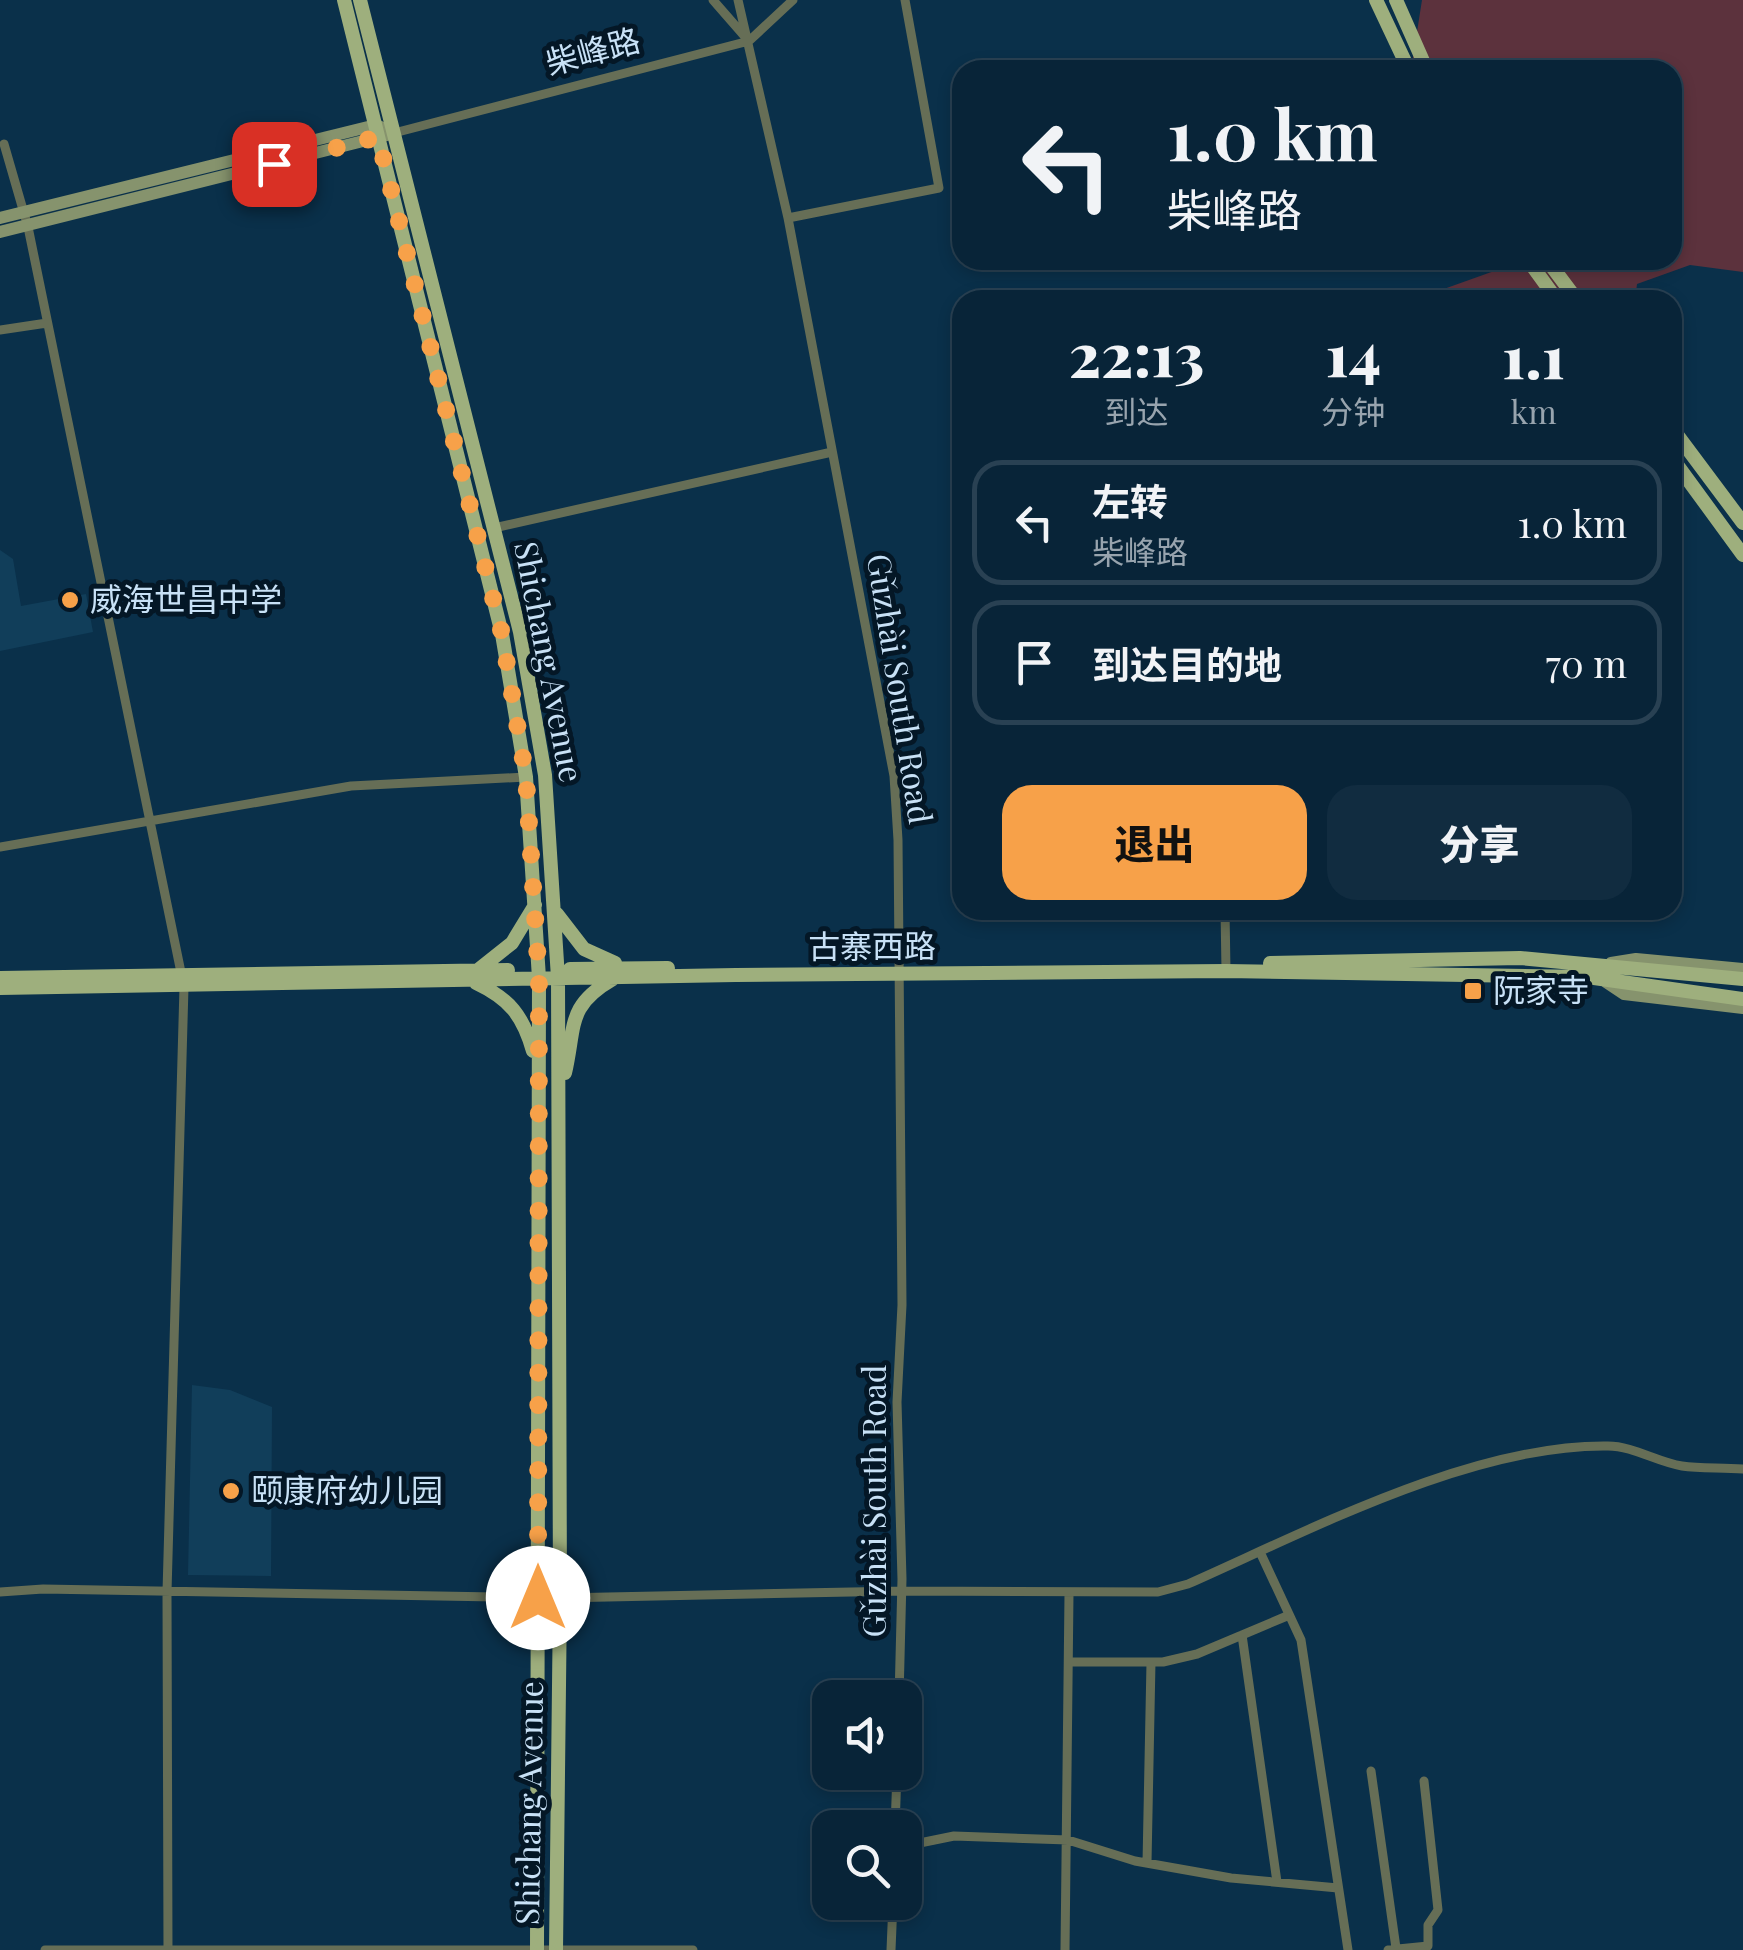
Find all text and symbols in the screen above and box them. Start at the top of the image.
street label: 柴峰路 [540,16,644,83]
text: 1.0 km [1167,85,1378,179]
icon: left [1002,100,1132,230]
pin [232,122,317,207]
icon: arrive [247,137,302,192]
text: 柴峰路 [1167,178,1302,238]
text: 22:13 [1069,312,1204,392]
text: 14 [1325,312,1381,392]
text: 1.1 [1502,314,1565,394]
text: 到达 [1105,389,1169,432]
text: 分钟 [1321,389,1385,432]
text: km [1511,389,1557,432]
text: 左转 [1092,475,1168,526]
icon: left [1007,495,1062,550]
text: 1.0 km [1518,497,1627,548]
text: 柴峰路 [1092,529,1188,572]
street label: Shichang Avenue [506,538,595,785]
street label: Gǔzhài South Road [859,551,944,827]
place label: 威海世昌中学 [90,576,282,619]
marker: 威海世昌中学 [59,589,81,611]
icon: arrive [1007,635,1062,690]
text: 70 m [1546,637,1627,688]
text: 到达目的地 [1092,638,1282,689]
button: 退出 [1002,785,1307,900]
button: 分享 [1327,785,1632,900]
street label: 古寨西路 [808,923,936,966]
place label: 阮家寺 [1493,967,1589,1010]
marker: 阮家寺 [1462,980,1484,1002]
street label: Gǔzhài South Road [851,1365,894,1637]
place label: 颐康府幼儿园 [251,1467,443,1510]
marker: 颐康府幼儿园 [220,1480,242,1502]
position arrow [486,1546,590,1650]
map controls [812,1680,922,1920]
button: sound [812,1680,922,1790]
street label: Shichang Avenue [504,1681,551,1925]
button: search [812,1810,922,1920]

